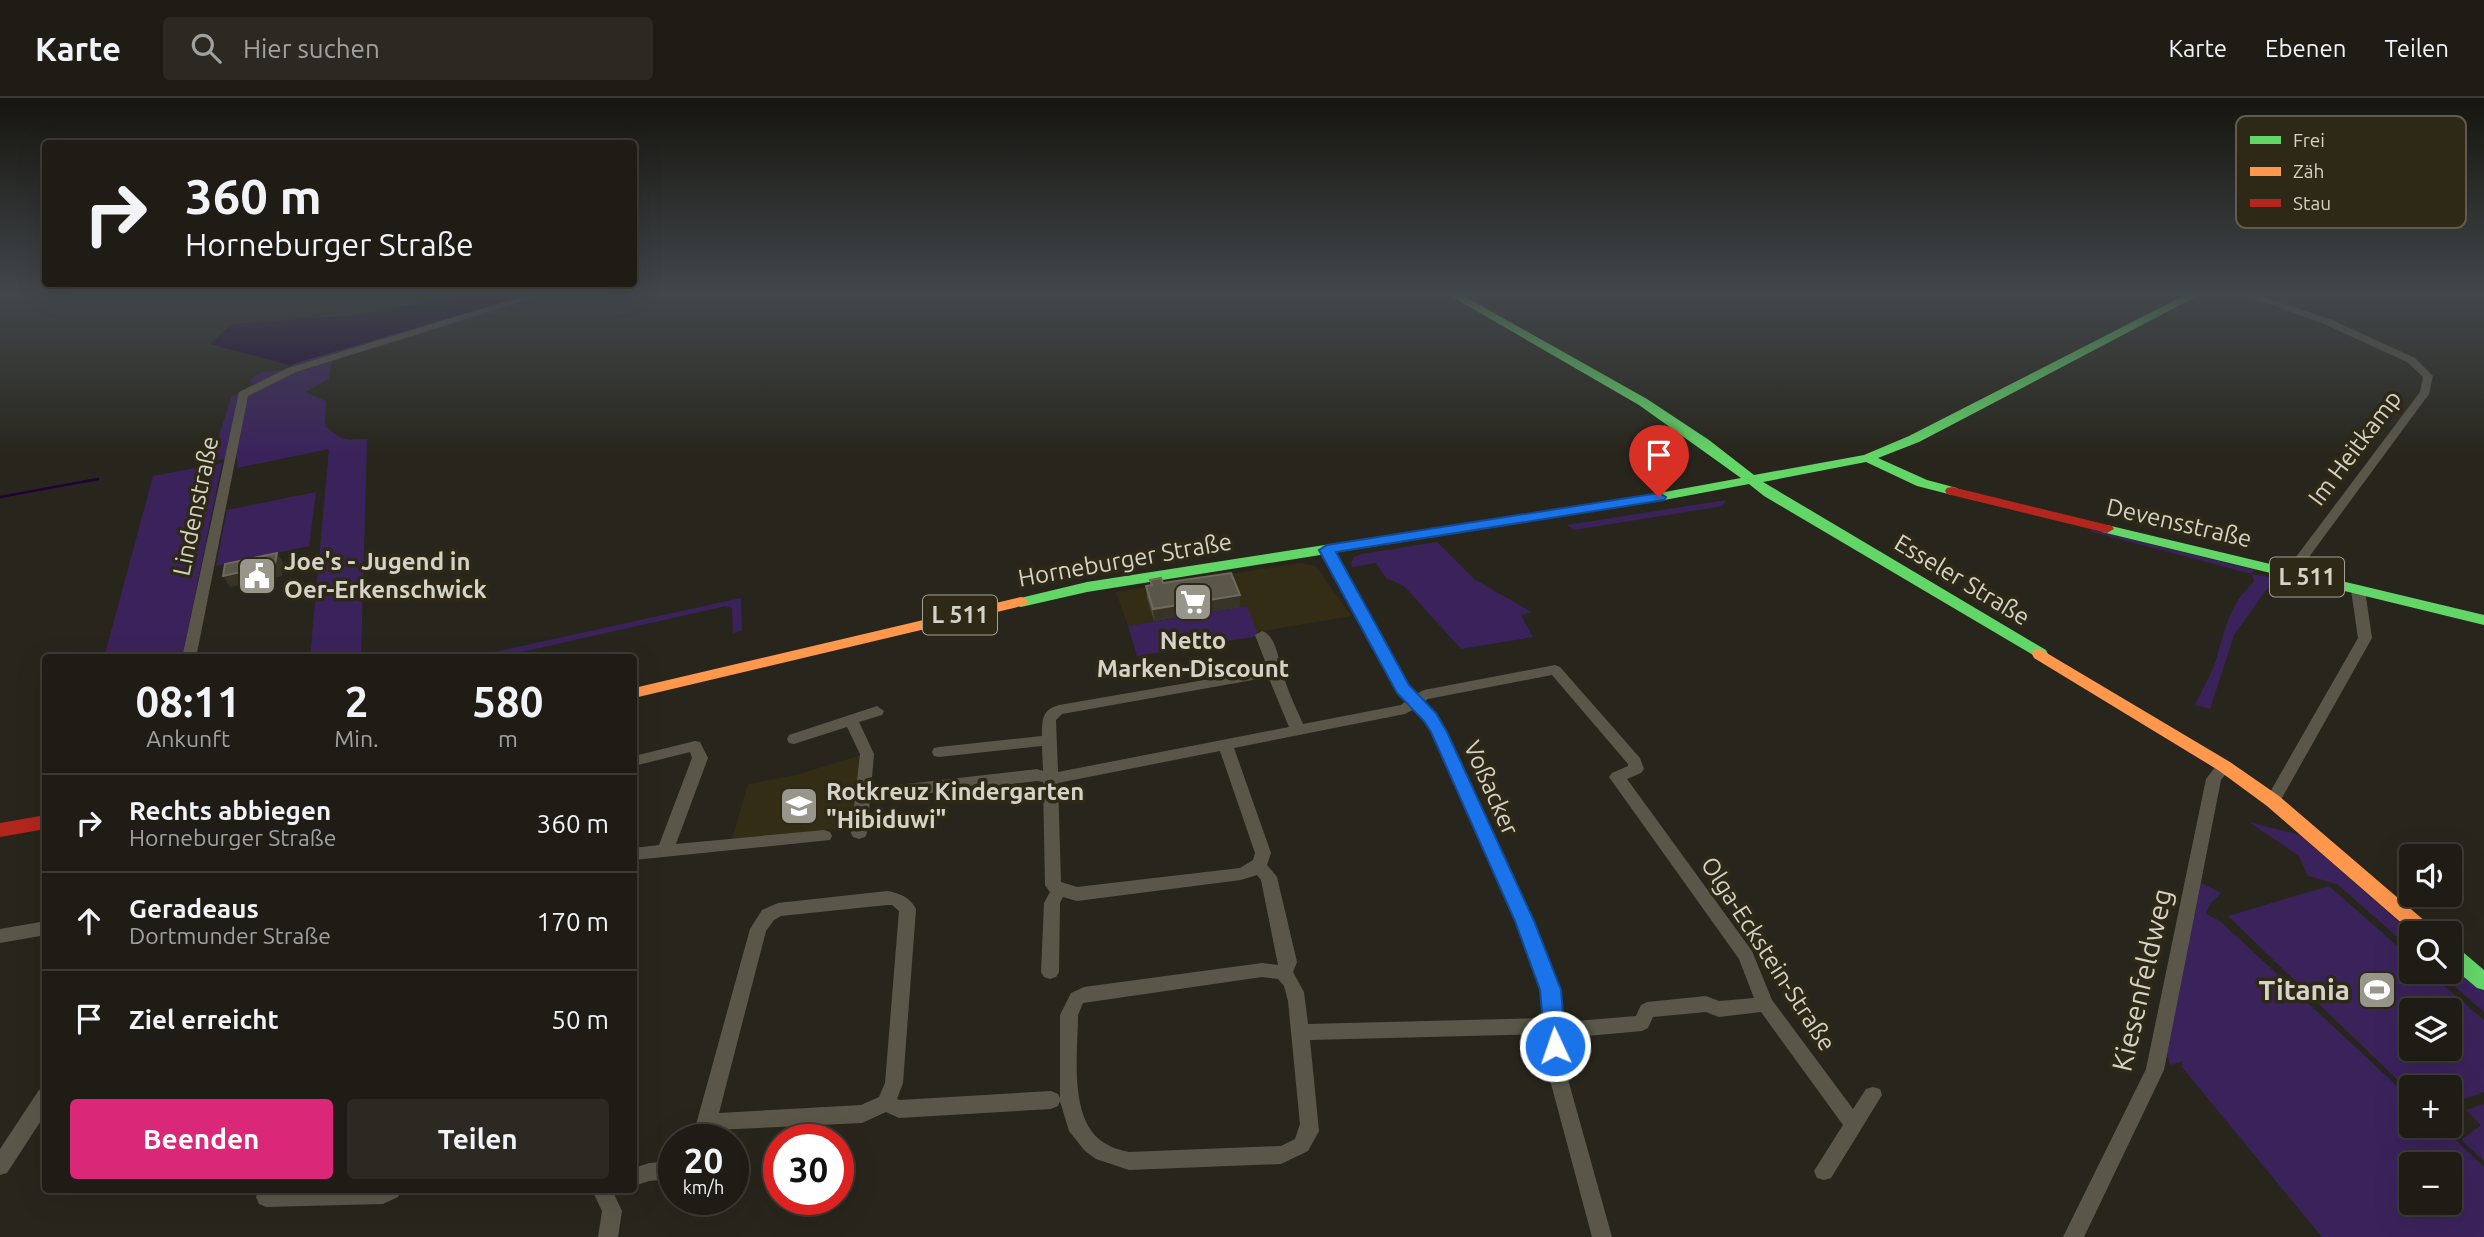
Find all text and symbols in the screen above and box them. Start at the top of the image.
search box [163,17,653,80]
icon: search [187,29,225,67]
text: Karte [35,30,121,67]
text: Hier suchen [243,34,380,63]
text: Karte [2168,35,2227,62]
text: Ebenen [2265,35,2346,62]
text: Teilen [2384,35,2449,62]
legend [2236,116,2466,228]
text: Frei [2293,129,2325,151]
text: Zäh [2293,160,2324,182]
icon: right [70,168,161,259]
text: 360 m [185,168,322,223]
text: Stau [2293,192,2331,214]
text: Horneburger Straße [185,226,474,262]
street label: Im Heitkamp [2303,385,2407,510]
pin [1629,425,1689,497]
street label: Lindenstraße [168,434,223,578]
icon: arrive [1640,436,1678,474]
street label: Devensstraße [2104,493,2254,552]
street label: Horneburger Straße [1016,527,1234,592]
street label: Esseler Straße [1890,529,2035,630]
place label: Joe's - Jugend in Oer-Erkenschwick [284,548,487,603]
public building icon: Joe's - Jugend in Oer-Erkenschwick [236,555,278,597]
road number: L 511 [2270,558,2344,597]
supermarket icon: Netto Marken-Discount [1172,581,1214,623]
road number: L 511 [923,596,997,635]
place label: Netto Marken-Discount [1097,627,1289,682]
text: 08:11 [136,678,241,725]
text: 2 [345,678,368,725]
text: 580 [472,678,543,725]
text: Ankunft [146,726,230,751]
text: Min. [334,726,379,751]
text: m [498,726,518,751]
street label: Voßacker [1459,736,1524,839]
place label: Rotkreuz Kindergarten "Hibiduwi" [826,778,1084,833]
school or university icon: Rotkreuz Kindergarten "Hibiduwi" [778,785,820,827]
text: Rechts abbiegen [129,796,331,825]
icon: right [70,804,108,842]
text: 360 m [537,809,609,838]
text: Horneburger Straße [129,825,336,850]
map controls [2399,844,2462,1215]
button: sound [2399,844,2462,907]
street label: Olga-Eckstein-Straße [1696,852,1841,1056]
street label: Kiesenfeldweg [2105,886,2178,1074]
text: Geradeaus [129,894,259,923]
icon: ahead [70,902,108,940]
text: 170 m [537,907,609,936]
button: search [2399,921,2462,984]
text: Dortmunder Straße [129,923,331,948]
sports icon: Titania [2356,969,2398,1011]
place label: Titania [2258,974,2350,1005]
button: layers [2399,998,2462,1061]
icon: arrive [70,1000,108,1038]
text: Ziel erreicht [129,1005,279,1034]
text: 50 m [551,1005,609,1034]
position arrow [1518,1009,1592,1083]
button: + [2399,1075,2462,1138]
button: Beenden [70,1099,333,1179]
button: Teilen [347,1099,609,1179]
speed limit sign: 30 [763,1124,854,1215]
text: 20 [684,1140,723,1180]
button: − [2399,1152,2462,1215]
text: km/h [683,1177,724,1197]

